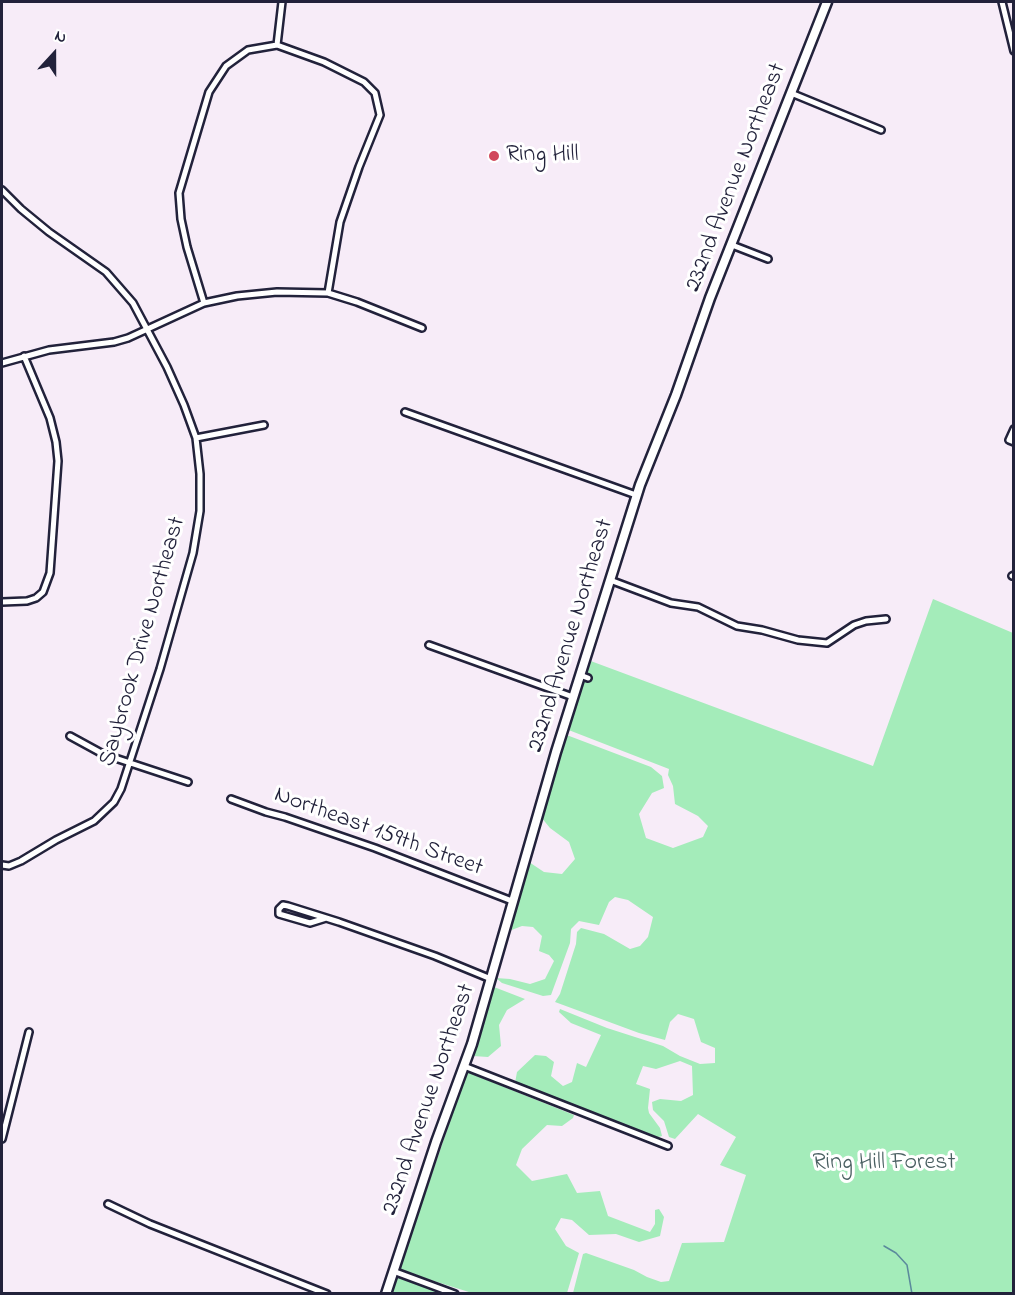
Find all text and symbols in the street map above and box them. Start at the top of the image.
north arrow [24,24,84,84]
text: N [51,24,70,50]
street label: 232nd Avenue Northeast [680,60,794,296]
place label: Ring Hill [506,142,579,170]
marker: Ring Hill [487,149,501,163]
street label: Saybrook Drive Northeast [95,514,193,770]
street label: 232nd Avenue Northeast [523,516,621,756]
street label: Northeast 159th Street [270,782,486,884]
street label: 232nd Avenue Northeast [377,981,483,1219]
park label: Ring Hill Forest [813,1150,955,1178]

